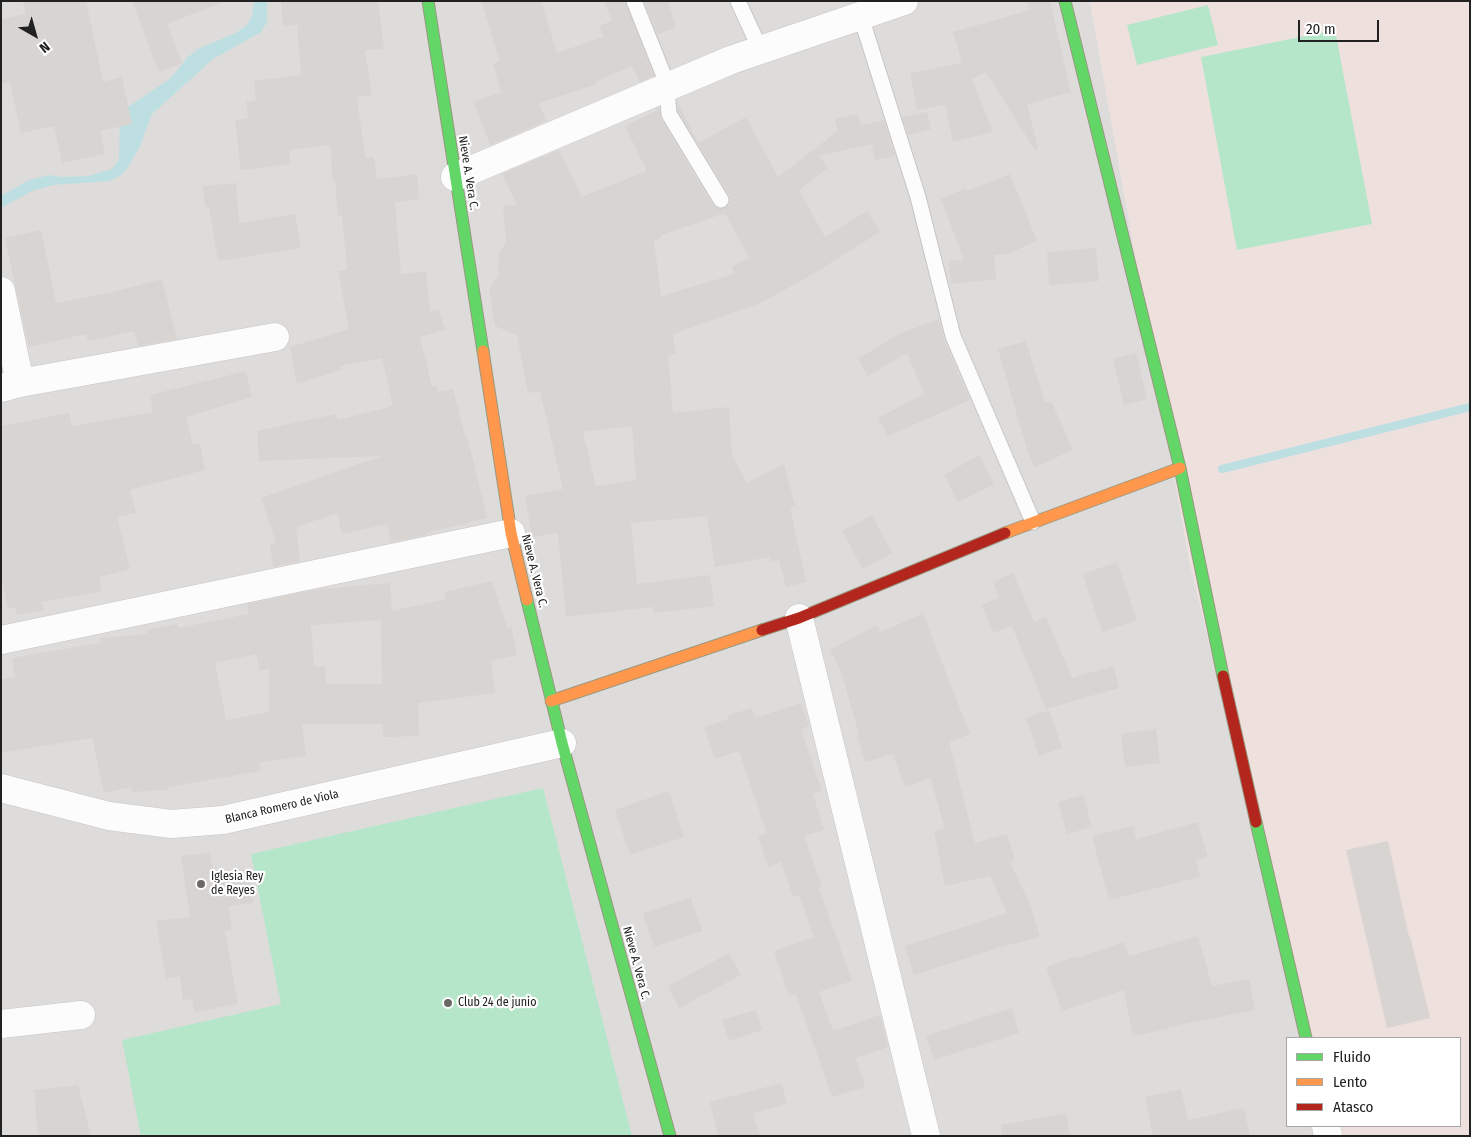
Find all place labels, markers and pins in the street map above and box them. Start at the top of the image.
place label: Iglesia Rey de Reyes [211,870,263,898]
marker: Iglesia Rey de Reyes [195,878,207,890]
place label: Club 24 de junio [458,996,536,1010]
marker: Club 24 de junio [442,997,454,1009]

